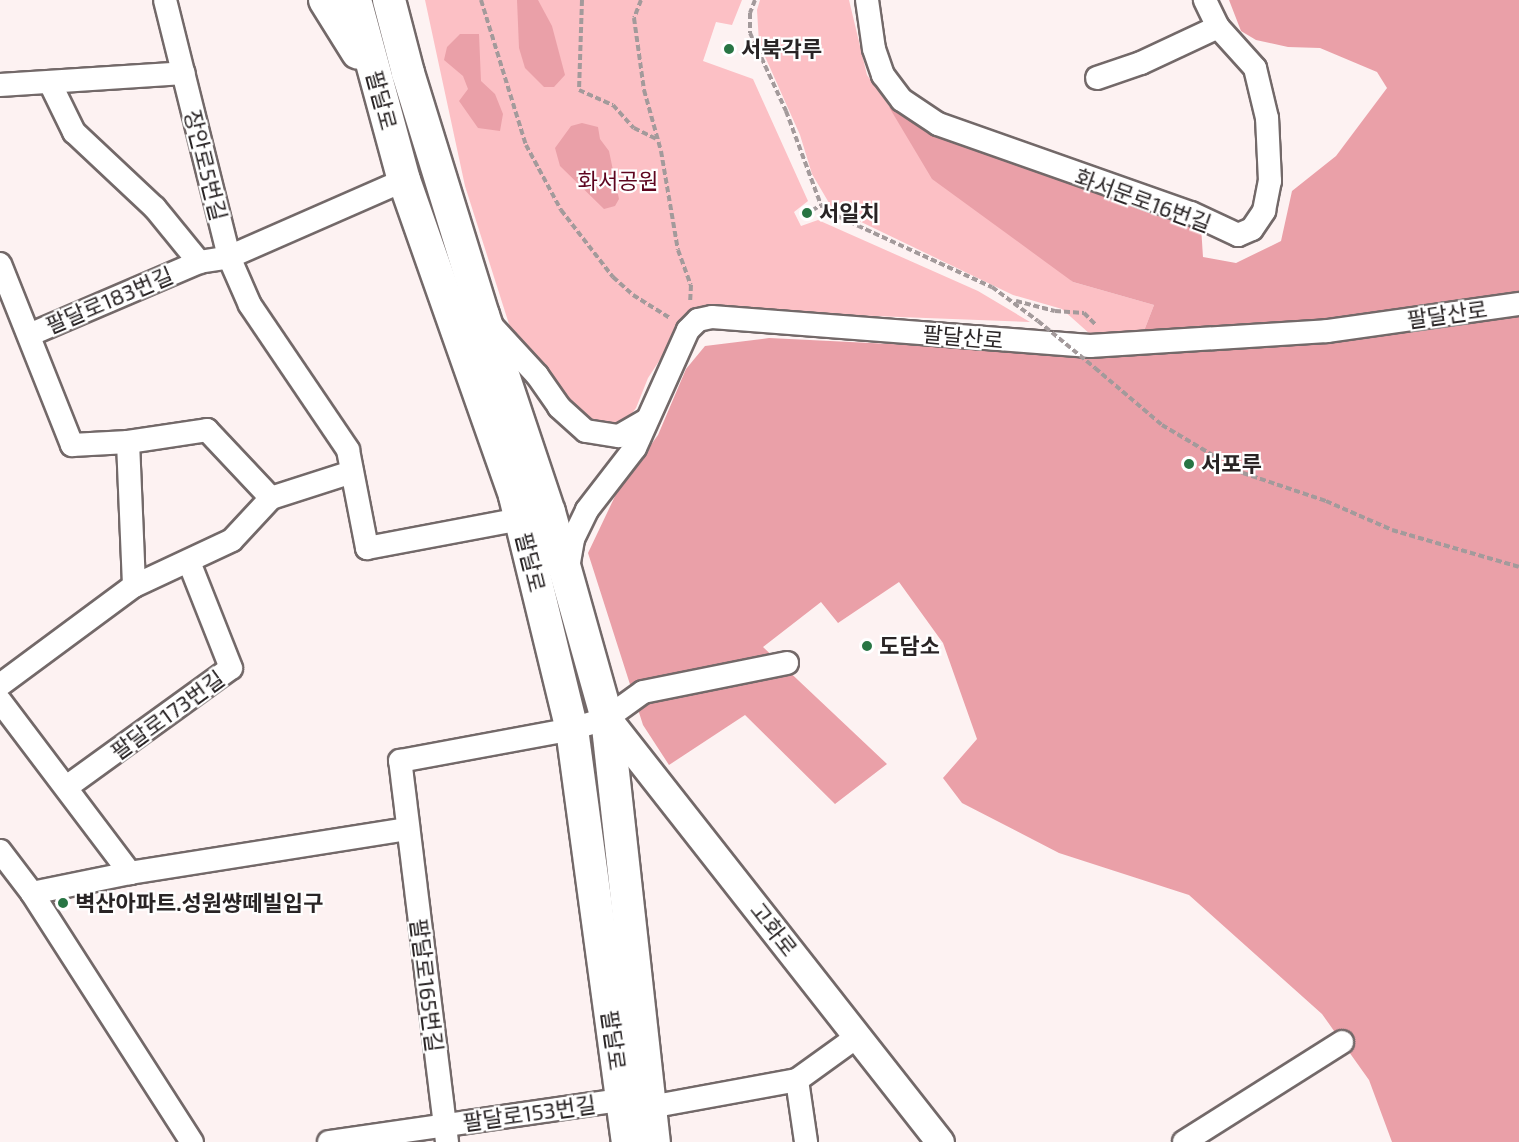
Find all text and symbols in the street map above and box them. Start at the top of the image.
place label: 서북각루 [741,36,822,62]
marker: 서북각루 [722,42,736,56]
street label: 팔달로 [361,67,403,133]
street label: 장안로5번길 [180,107,232,223]
street label: 화서문로16번길 [1071,163,1215,237]
park label: 화서공원 [578,168,658,194]
place label: 서일치 [819,200,880,226]
marker: 서일치 [800,206,814,220]
street label: 팔달로183번길 [41,261,177,339]
street label: 팔달산로 [1405,295,1489,333]
street label: 팔달산로 [922,320,1004,354]
place label: 서포루 [1201,451,1262,477]
marker: 서포루 [1182,457,1196,471]
street label: 팔달로 [511,529,551,595]
place label: 도담소 [879,633,940,659]
marker: 도담소 [860,639,874,653]
street label: 팔달로173번길 [105,665,229,765]
place label: 벽산아파트.성원썅떼빌입구 [75,890,323,916]
marker: 벽산아파트.성원썅떼빌입구 [56,896,70,910]
street label: 고화로 [745,897,803,961]
street label: 팔달로165번길 [406,917,448,1053]
street label: 팔달로 [597,1008,631,1072]
street label: 팔달로153번길 [461,1091,597,1135]

